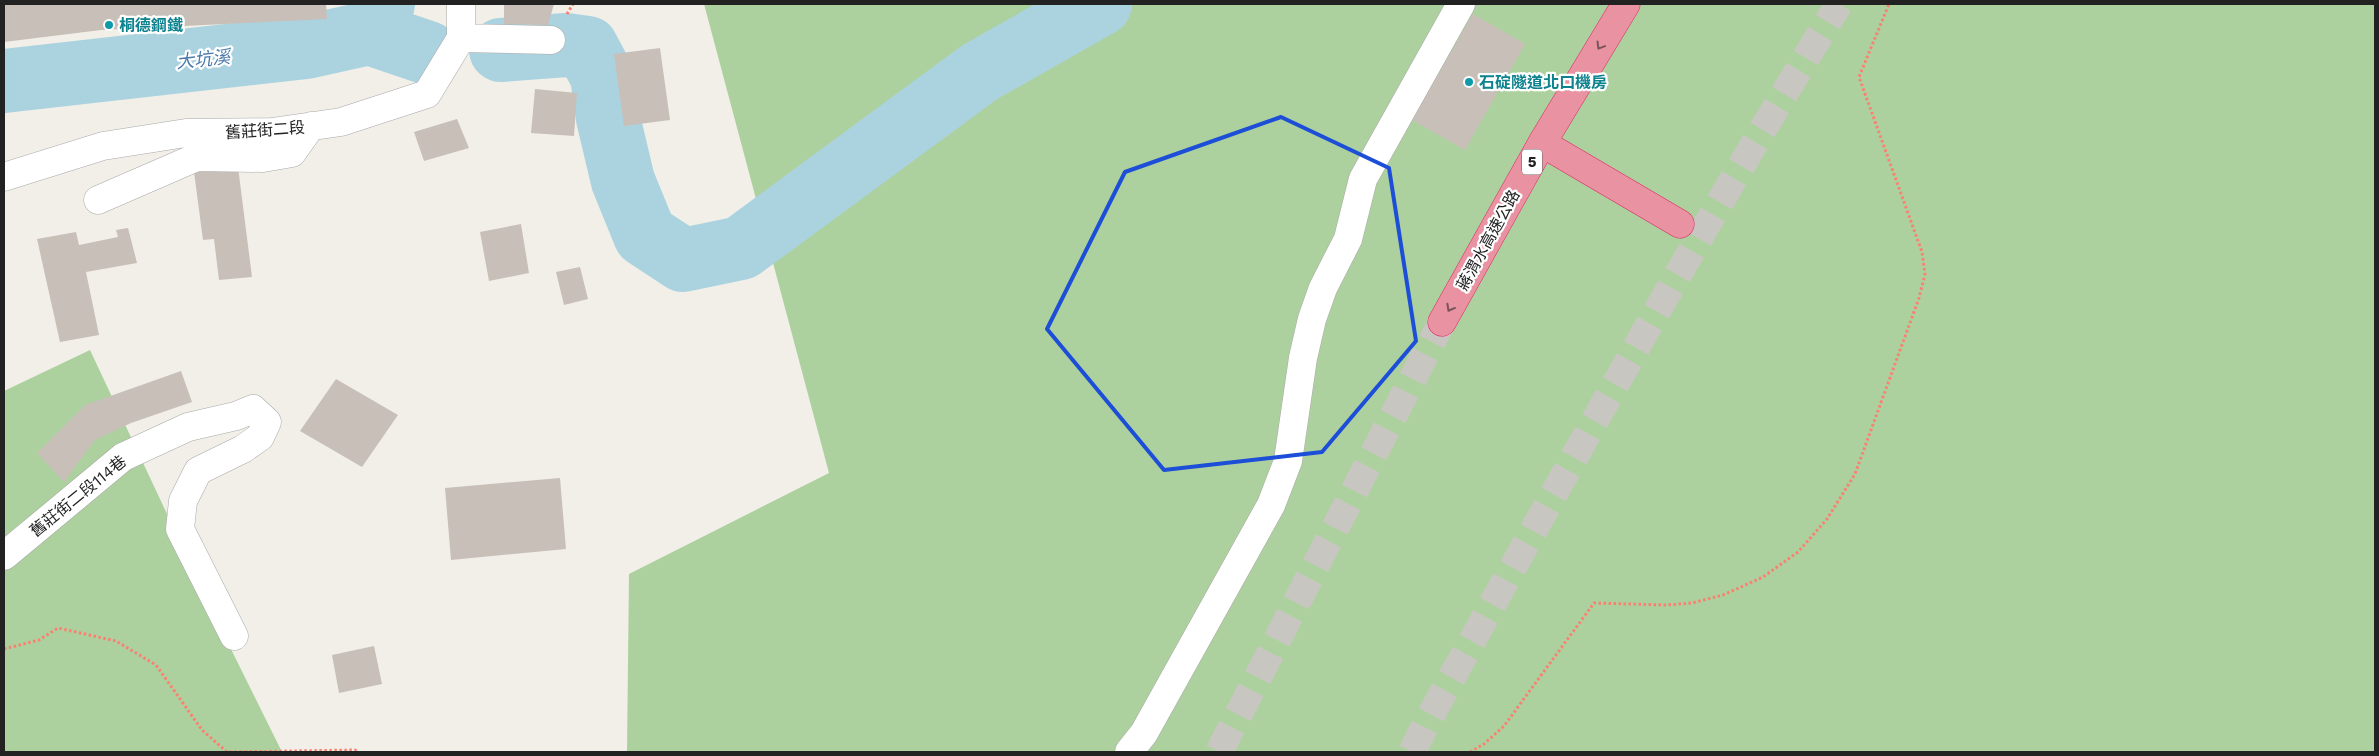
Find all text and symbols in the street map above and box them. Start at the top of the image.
place label: 桐德鋼鐵 [119,16,183,35]
marker: 桐德鋼鐵 [103,19,115,31]
one-way arrow [1597,40,1607,49]
water label: 大坑溪 [175,45,234,72]
place label: 石碇隧道北口機房 [1479,73,1607,92]
marker: 石碇隧道北口機房 [1463,76,1475,88]
street label: 舊莊街二段 [224,118,306,142]
road number: 5 [1522,150,1542,174]
street label: 蔣渭水高速公路 [1453,186,1523,294]
one-way arrow [1446,302,1456,311]
street label: 舊莊街二段114巷 [26,451,130,541]

